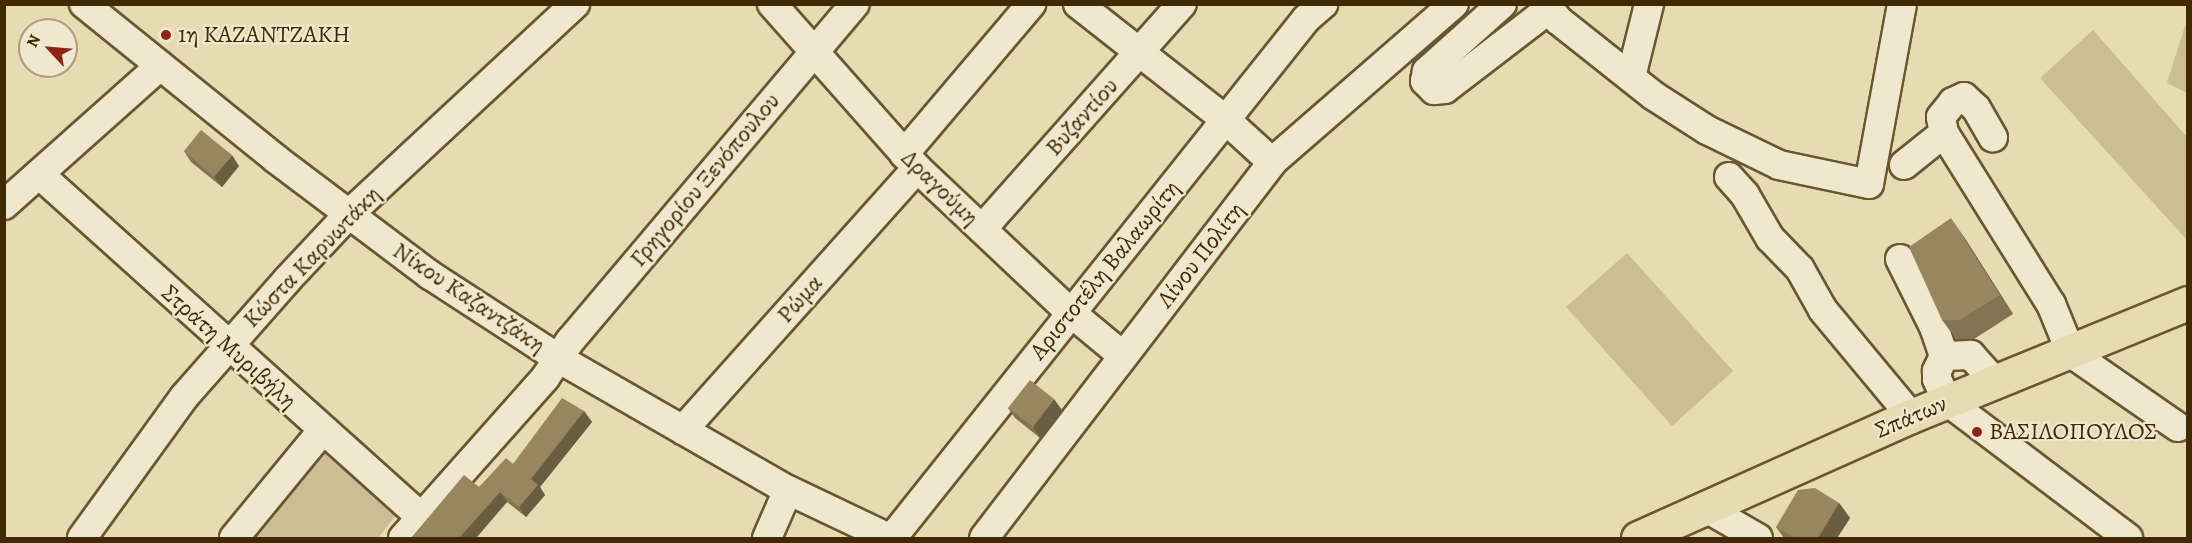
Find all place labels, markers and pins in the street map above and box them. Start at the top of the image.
place label: 1η ΚΑΖΑΝΤΖΑΚΗ [178,21,350,49]
marker: 1η ΚΑΖΑΝΤΖΑΚΗ [159,28,173,42]
place label: ΒΑΣΙΛΟΠΟΥΛΟΣ [1989,418,2157,446]
marker: ΒΑΣΙΛΟΠΟΥΛΟΣ [1970,425,1984,439]

